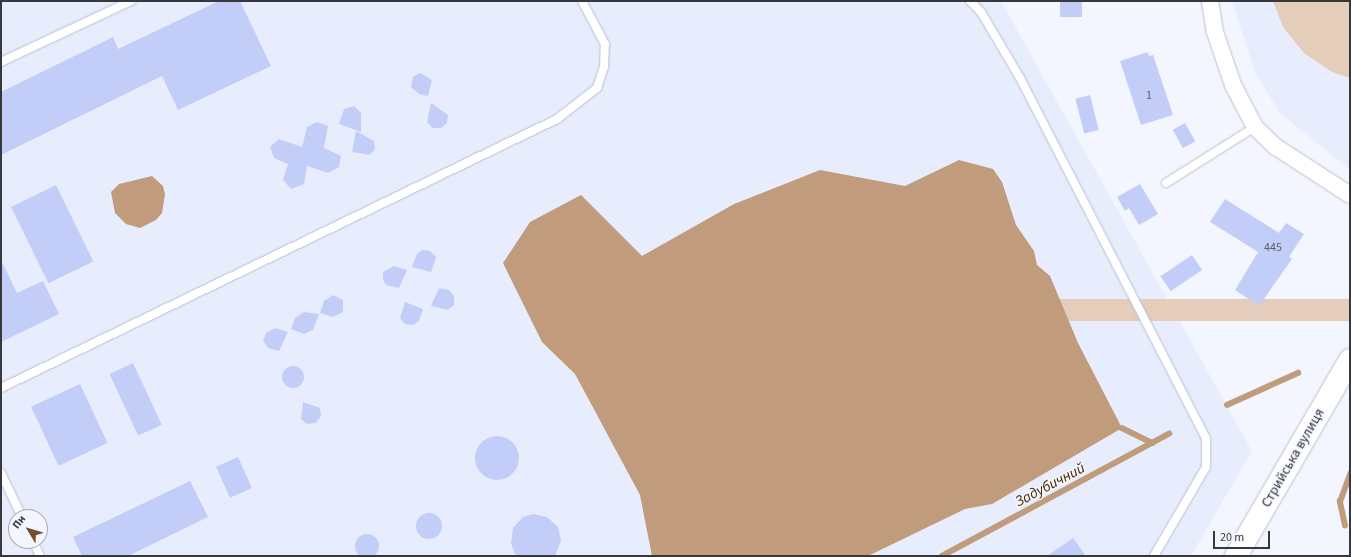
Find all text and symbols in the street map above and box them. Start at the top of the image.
house number: 1 [1146,89,1152,103]
house number: 445 [1264,241,1282,255]
street label: Стрийська вулиця [1258,406,1328,510]
water label: Задубичний [1012,459,1088,511]
north arrow [8,509,48,549]
text: Пн [9,512,29,532]
scale bar [1215,523,1272,549]
text: 20 m [1220,529,1244,546]

